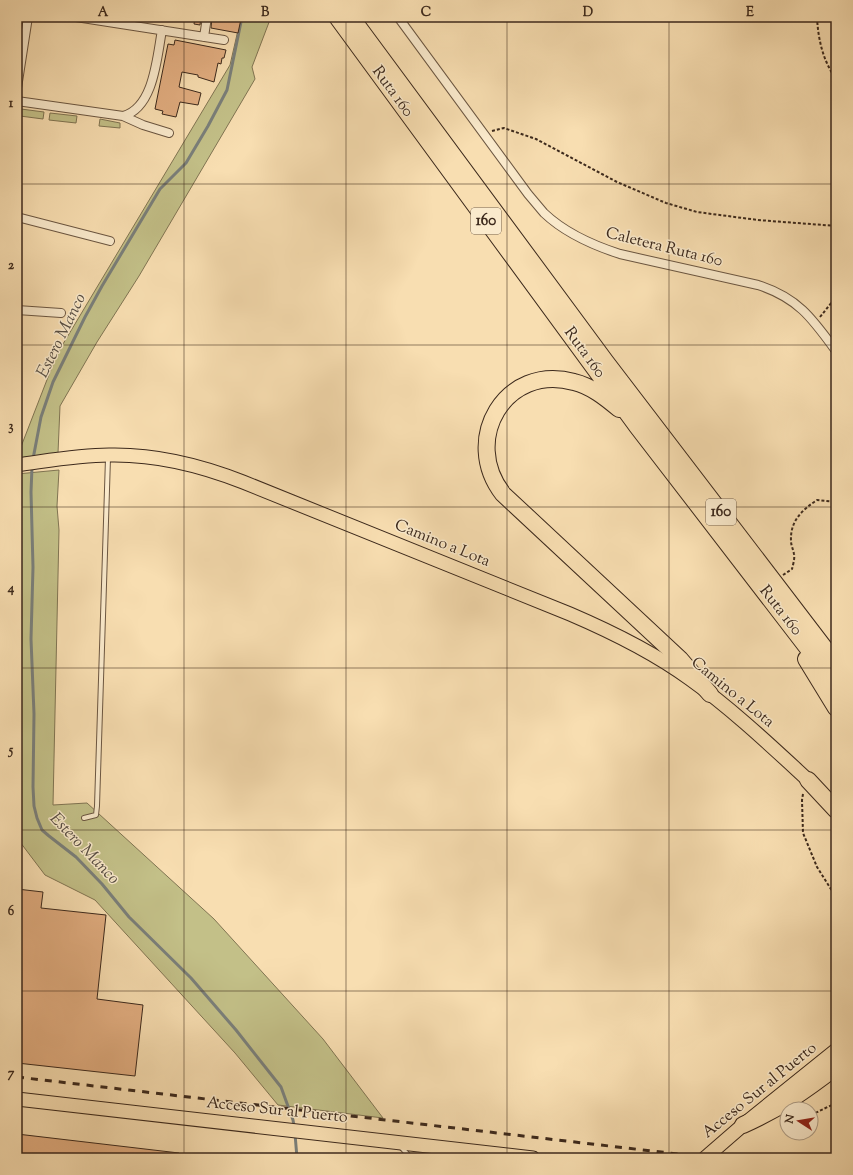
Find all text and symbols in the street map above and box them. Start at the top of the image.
text: A [98,4,109,22]
text: B [261,4,270,22]
text: C [421,4,431,22]
text: D [583,4,593,22]
text: E [746,4,754,22]
street label: Ruta 160 [366,62,418,122]
text: 1 [9,95,14,113]
road number: 160 [471,208,501,234]
street label: Caletera Ruta 160 [603,222,725,274]
text: 2 [8,257,15,275]
water label: Estero Manco [31,289,93,382]
street label: Ruta 160 [558,323,610,383]
text: 3 [8,418,14,436]
road number: 160 [706,499,736,525]
street label: Camino a Lota [391,514,494,574]
text: 4 [7,580,15,598]
street label: Ruta 160 [753,581,807,641]
street label: Camino a Lota [685,652,779,734]
text: 5 [8,742,14,760]
water label: Estero Manco [44,808,125,891]
text: 6 [8,903,15,921]
street label: Acceso Sur al Puerto [698,1037,822,1145]
text: 7 [8,1065,15,1083]
street label: Acceso Sur al Puerto [205,1092,349,1130]
north arrow [779,1101,819,1141]
text: N [781,1113,799,1126]

